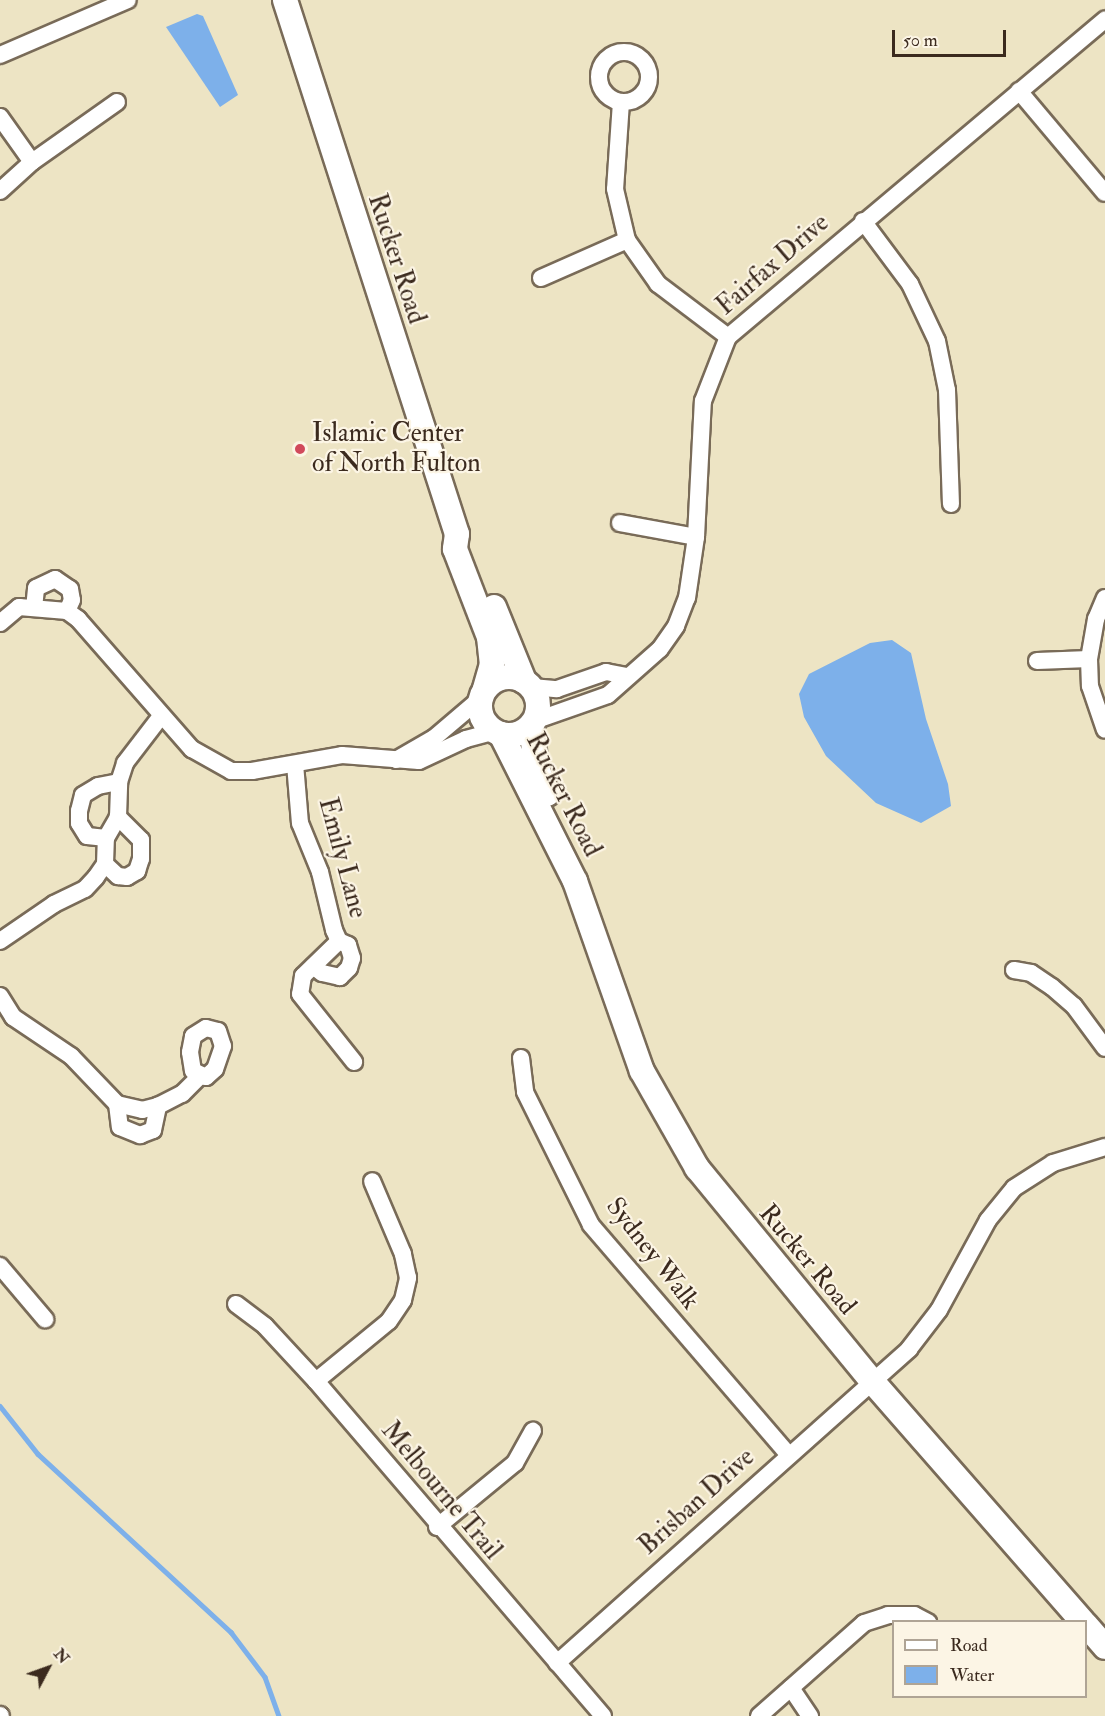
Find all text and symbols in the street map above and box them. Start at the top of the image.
scale bar [895,18,1009,56]
text: 50 m [903,29,938,52]
street label: Rucker Road [360,190,432,328]
street label: Fairfax Drive [710,208,836,322]
place label: Islamic Center of North Fulton [312,418,481,479]
marker: Islamic Center of North Fulton [293,442,307,456]
street label: Rucker Road [519,728,607,862]
street label: Emily Lane [311,795,373,921]
street label: Sydney Walk [599,1192,705,1316]
street label: Rucker Road [752,1198,862,1322]
street label: Melbourne Trail [374,1416,508,1566]
street label: Brisban Drive [633,1442,761,1562]
legend [892,1620,1087,1698]
text: Road [950,1634,988,1657]
north arrow [18,1638,78,1698]
text: N [49,1644,74,1668]
text: Water [950,1664,994,1687]

